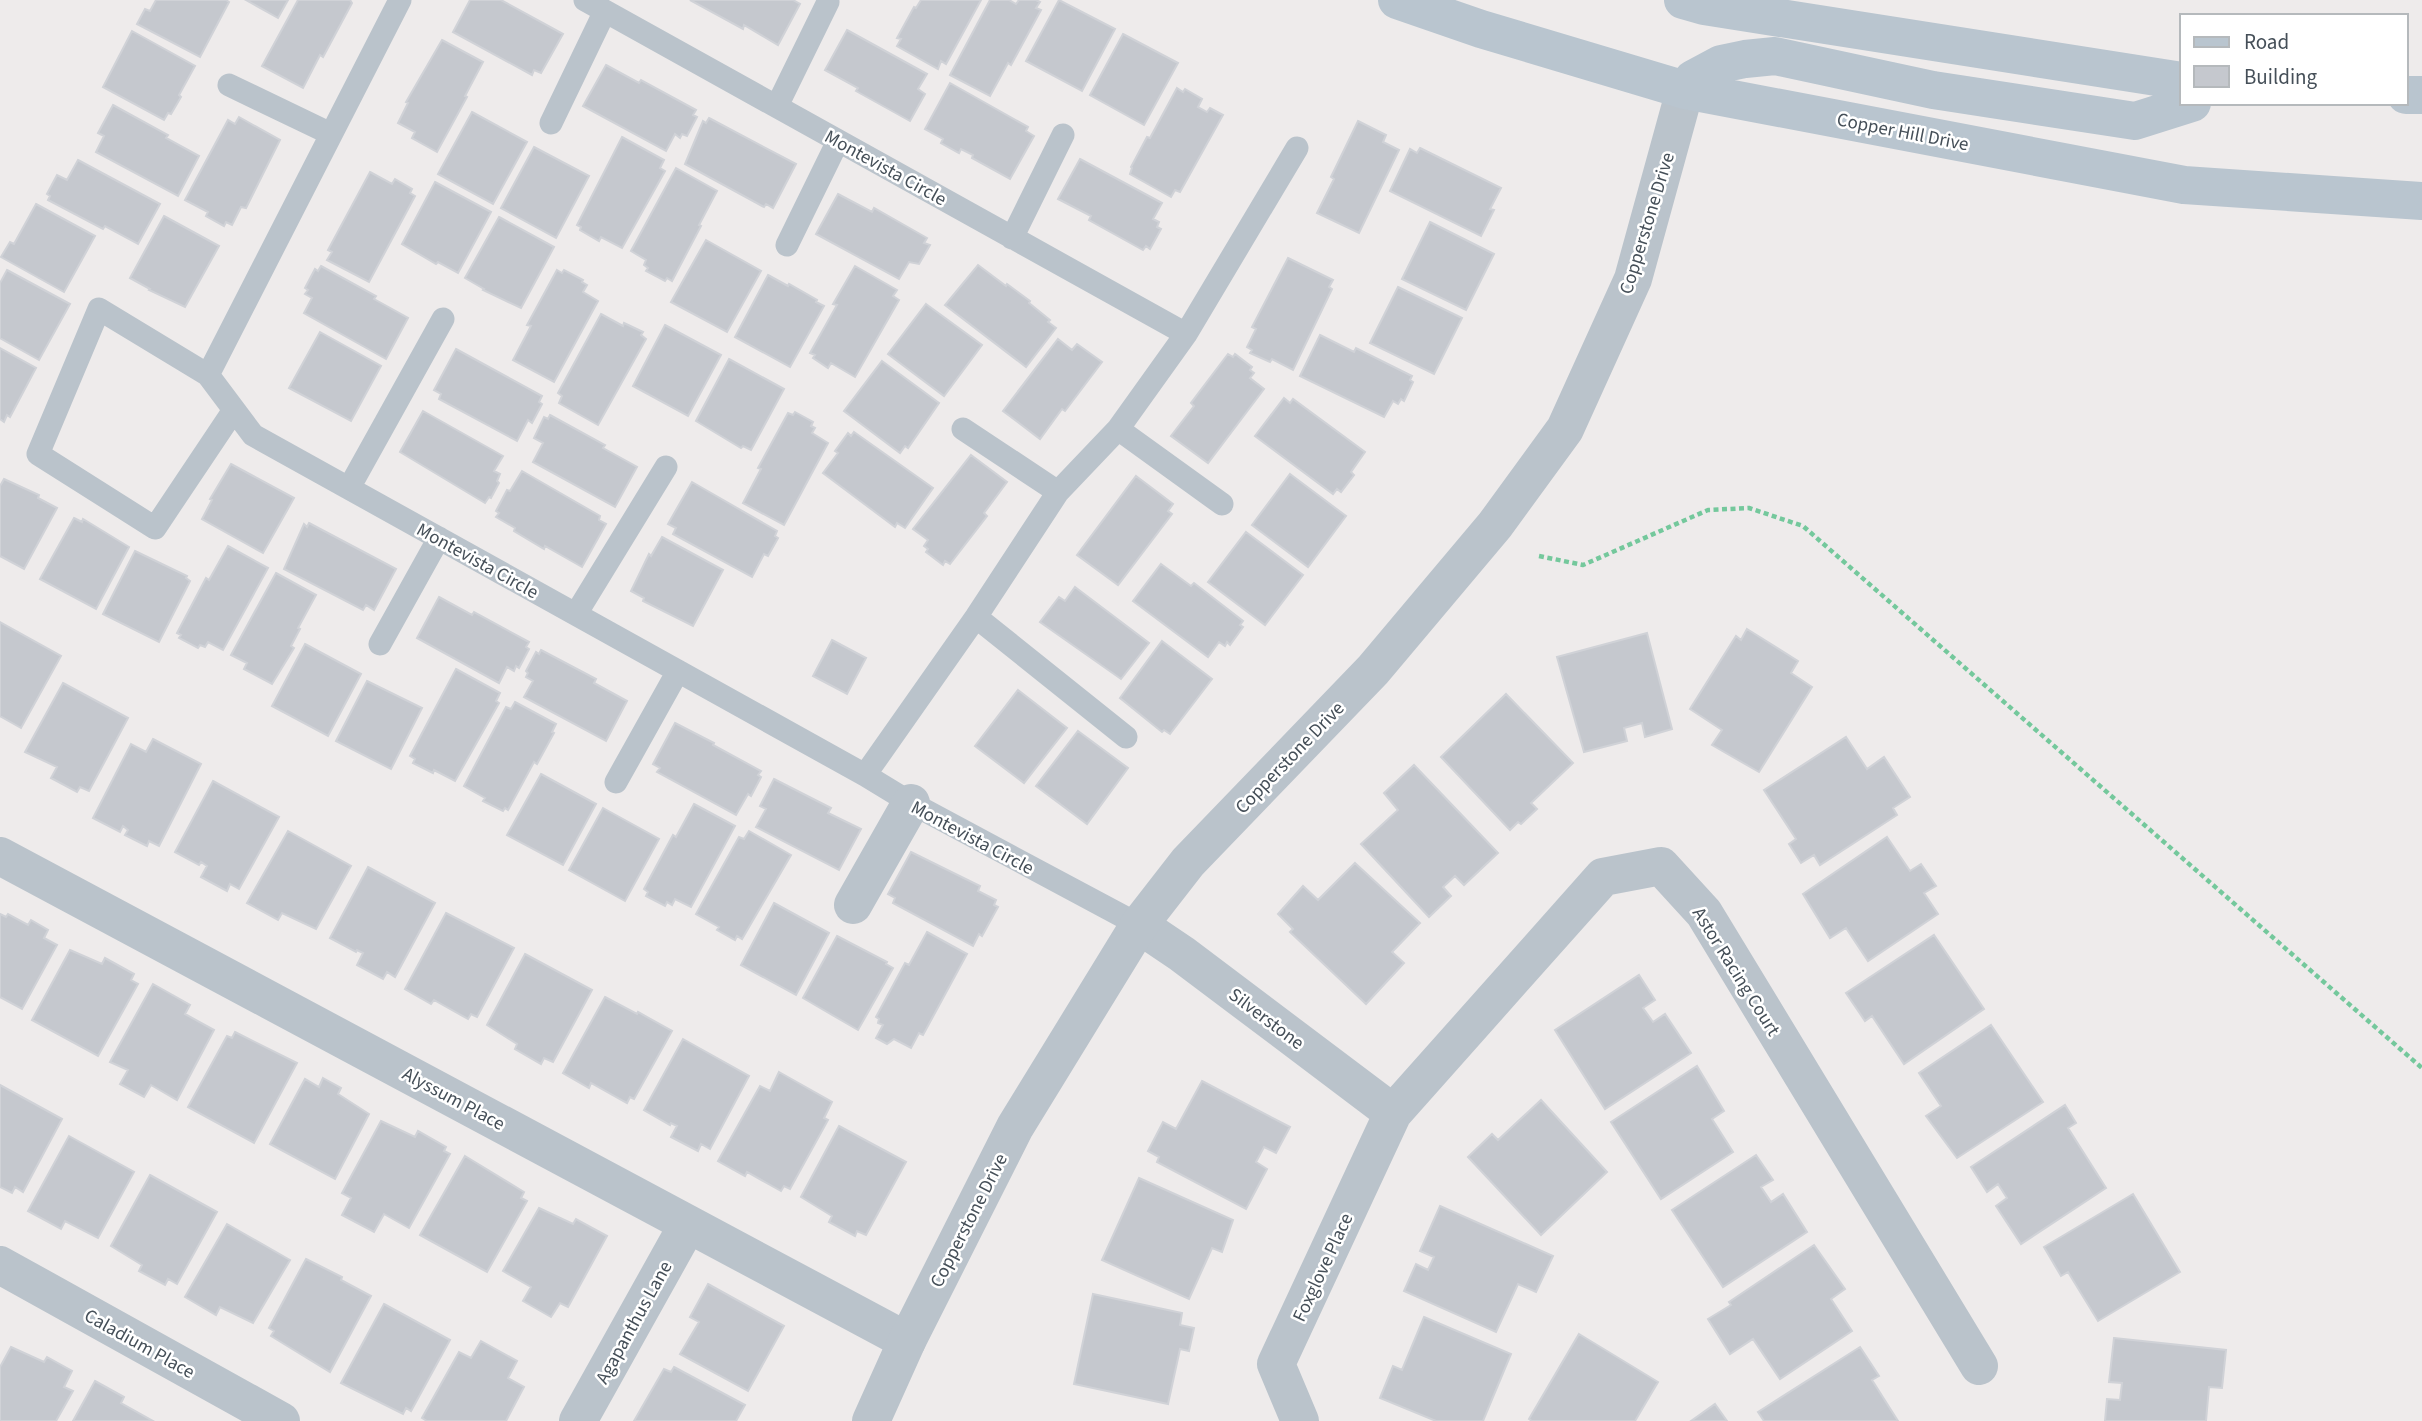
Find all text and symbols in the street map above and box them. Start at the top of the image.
legend [2180,14,2408,105]
text: Road [2244,27,2289,57]
text: Building [2244,62,2318,92]
street label: Copper Hill Drive [1834,106,1971,158]
street label: Montevista Circle [819,124,951,213]
street label: Copperstone Drive [1613,149,1682,298]
street label: Montevista Circle [411,517,543,606]
street label: Copperstone Drive [1229,696,1351,820]
street label: Montevista Circle [906,795,1038,882]
street label: Astor Racing Court [1685,902,1786,1042]
street label: Silverstone [1223,982,1309,1057]
street label: Alyssum Place [397,1061,509,1138]
street label: Copperstone Drive [924,1149,1015,1292]
street label: Foxglove Place [1286,1209,1360,1326]
street label: Agapanthus Lane [589,1256,679,1389]
street label: Caladium Place [79,1303,200,1386]

